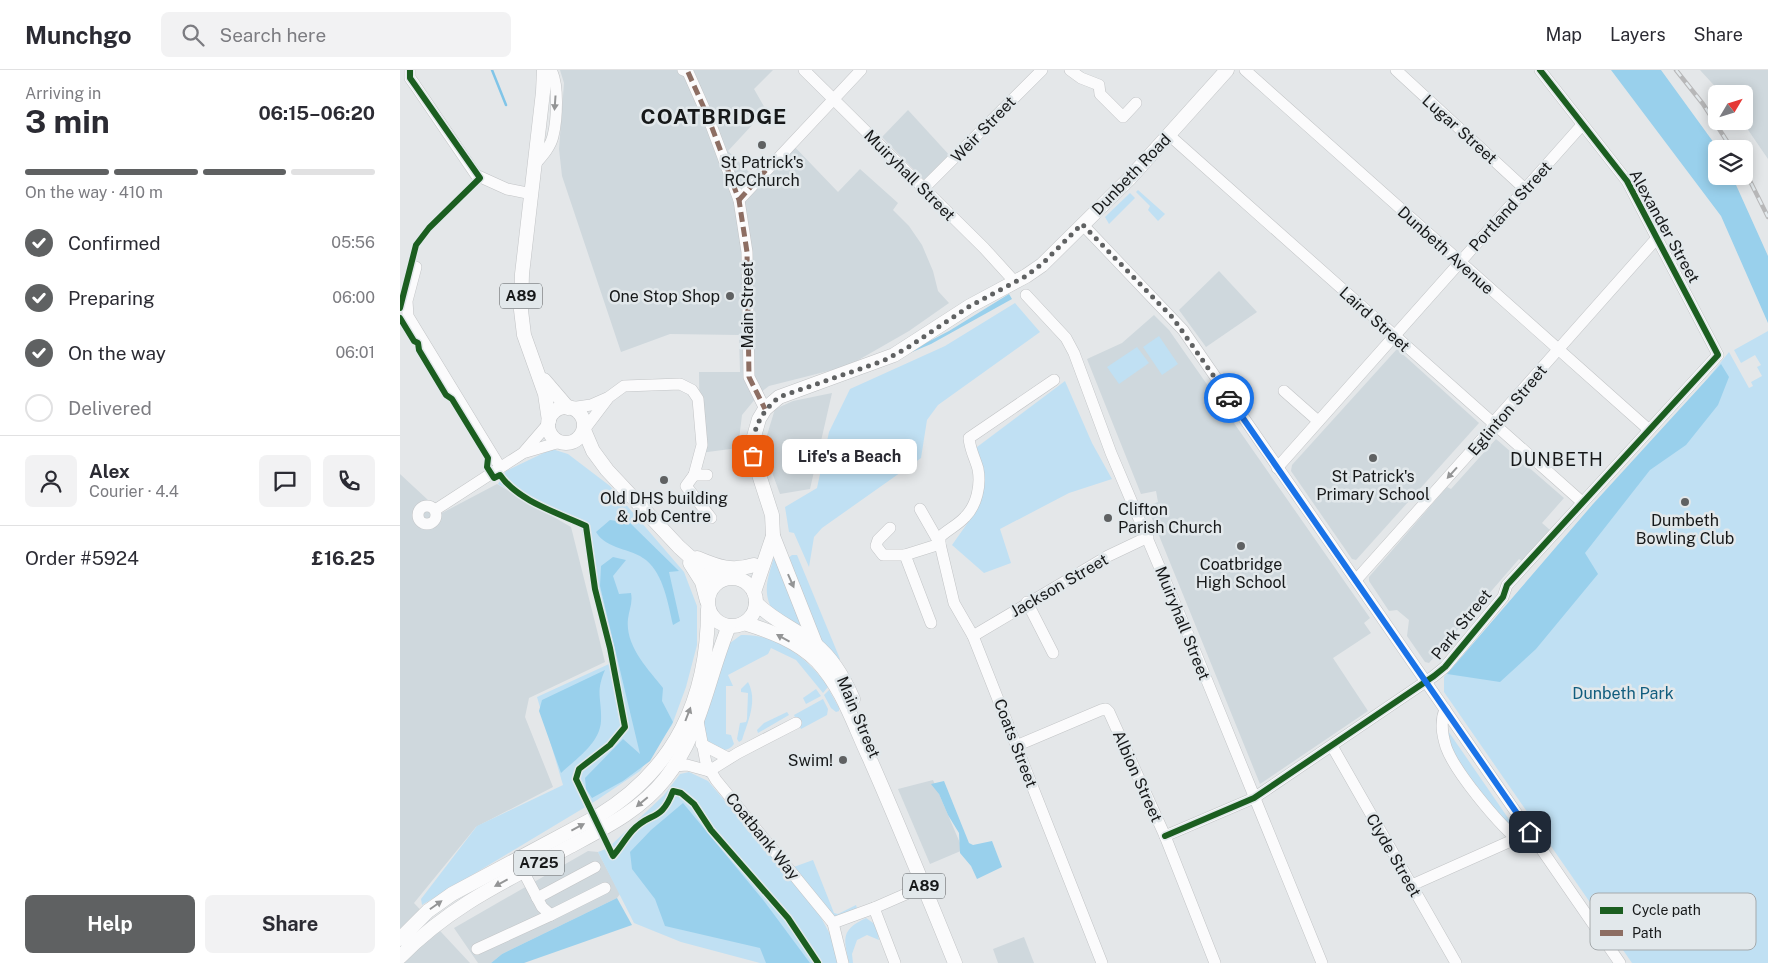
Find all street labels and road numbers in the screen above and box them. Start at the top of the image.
street label: Lugar Street [1418,91,1501,168]
street label: Weir Street [947,92,1020,166]
street label: Muiryhall Street [860,126,959,225]
street label: Dunbeth Road [1088,130,1175,219]
street label: Portland Street [1465,157,1556,255]
street label: Alexander Street [1626,166,1704,286]
street label: Dunbeth Avenue [1394,202,1497,298]
street label: Main Street [738,262,757,348]
street label: Laird Street [1336,283,1414,356]
road number: A89 [500,284,542,308]
street label: Eglinton Street [1464,361,1551,459]
street label: Jackson Street [1007,550,1111,621]
street label: Muiryhall Street [1151,564,1214,683]
street label: Park Street [1427,585,1495,663]
street label: Main Street [833,673,884,761]
street label: Coats Street [990,696,1041,790]
street label: Albion Street [1109,727,1166,825]
street label: Coatbank Way [722,789,804,884]
street label: Clyde Street [1362,810,1425,900]
road number: A725 [514,850,564,876]
road number: A89 [903,874,945,898]

